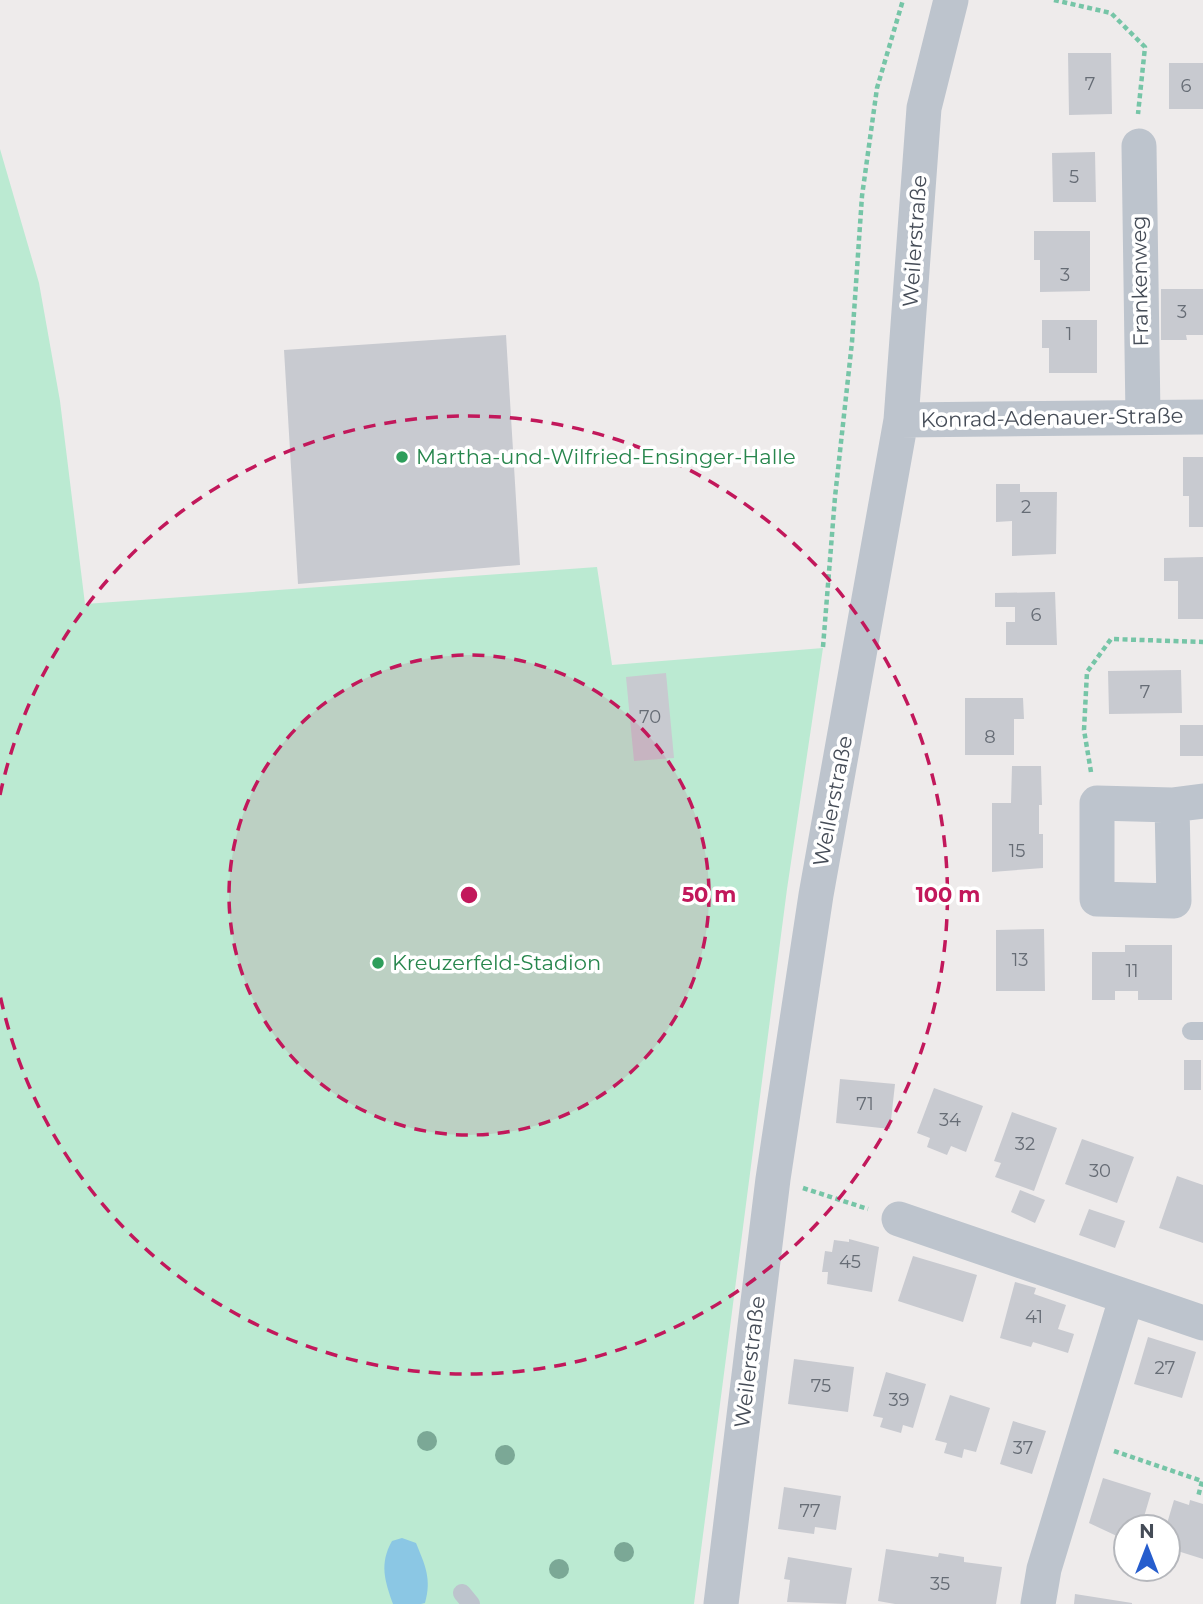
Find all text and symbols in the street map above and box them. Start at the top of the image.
house number: 7 [1085,73,1095,95]
house number: 6 [1181,75,1192,97]
house number: 5 [1069,166,1079,188]
street label: Weilerstraße [897,174,932,308]
street label: Frankenweg [1126,215,1153,347]
house number: 3 [1060,264,1070,286]
house number: 3 [1177,301,1187,323]
house number: 1 [1066,323,1072,345]
street label: Konrad-Adenauer-Straße [920,403,1184,432]
place label: Martha-und-Wilfried-Ensinger-Halle [416,444,796,469]
marker: Martha-und-Wilfried-Ensinger-Halle [394,449,410,465]
house number: 2 [1021,496,1031,518]
house number: 6 [1031,604,1042,626]
house number: 7 [1140,681,1150,703]
house number: 70 [639,706,661,728]
house number: 8 [984,726,996,748]
street label: Weilerstraße [808,733,857,868]
house number: 15 [1009,840,1025,862]
text: 50 m [682,882,736,907]
text: 100 m [916,882,980,907]
centre of rings [457,883,481,907]
house number: 13 [1012,949,1028,971]
place label: Kreuzerfeld-Stadion [392,950,601,975]
marker: Kreuzerfeld-Stadion [370,955,386,971]
house number: 11 [1126,960,1139,982]
house number: 71 [856,1093,874,1115]
house number: 34 [939,1109,961,1131]
house number: 32 [1015,1133,1035,1155]
house number: 30 [1089,1160,1111,1182]
house number: 45 [839,1251,861,1273]
street label: Weilerstraße [729,1295,770,1429]
house number: 41 [1025,1306,1043,1328]
house number: 27 [1155,1357,1175,1379]
house number: 75 [811,1375,831,1397]
house number: 39 [888,1389,910,1411]
house number: 37 [1013,1437,1033,1459]
house number: 77 [799,1500,821,1522]
north arrow [1112,1513,1182,1583]
text: N [1139,1520,1155,1543]
house number: 35 [930,1573,950,1595]

